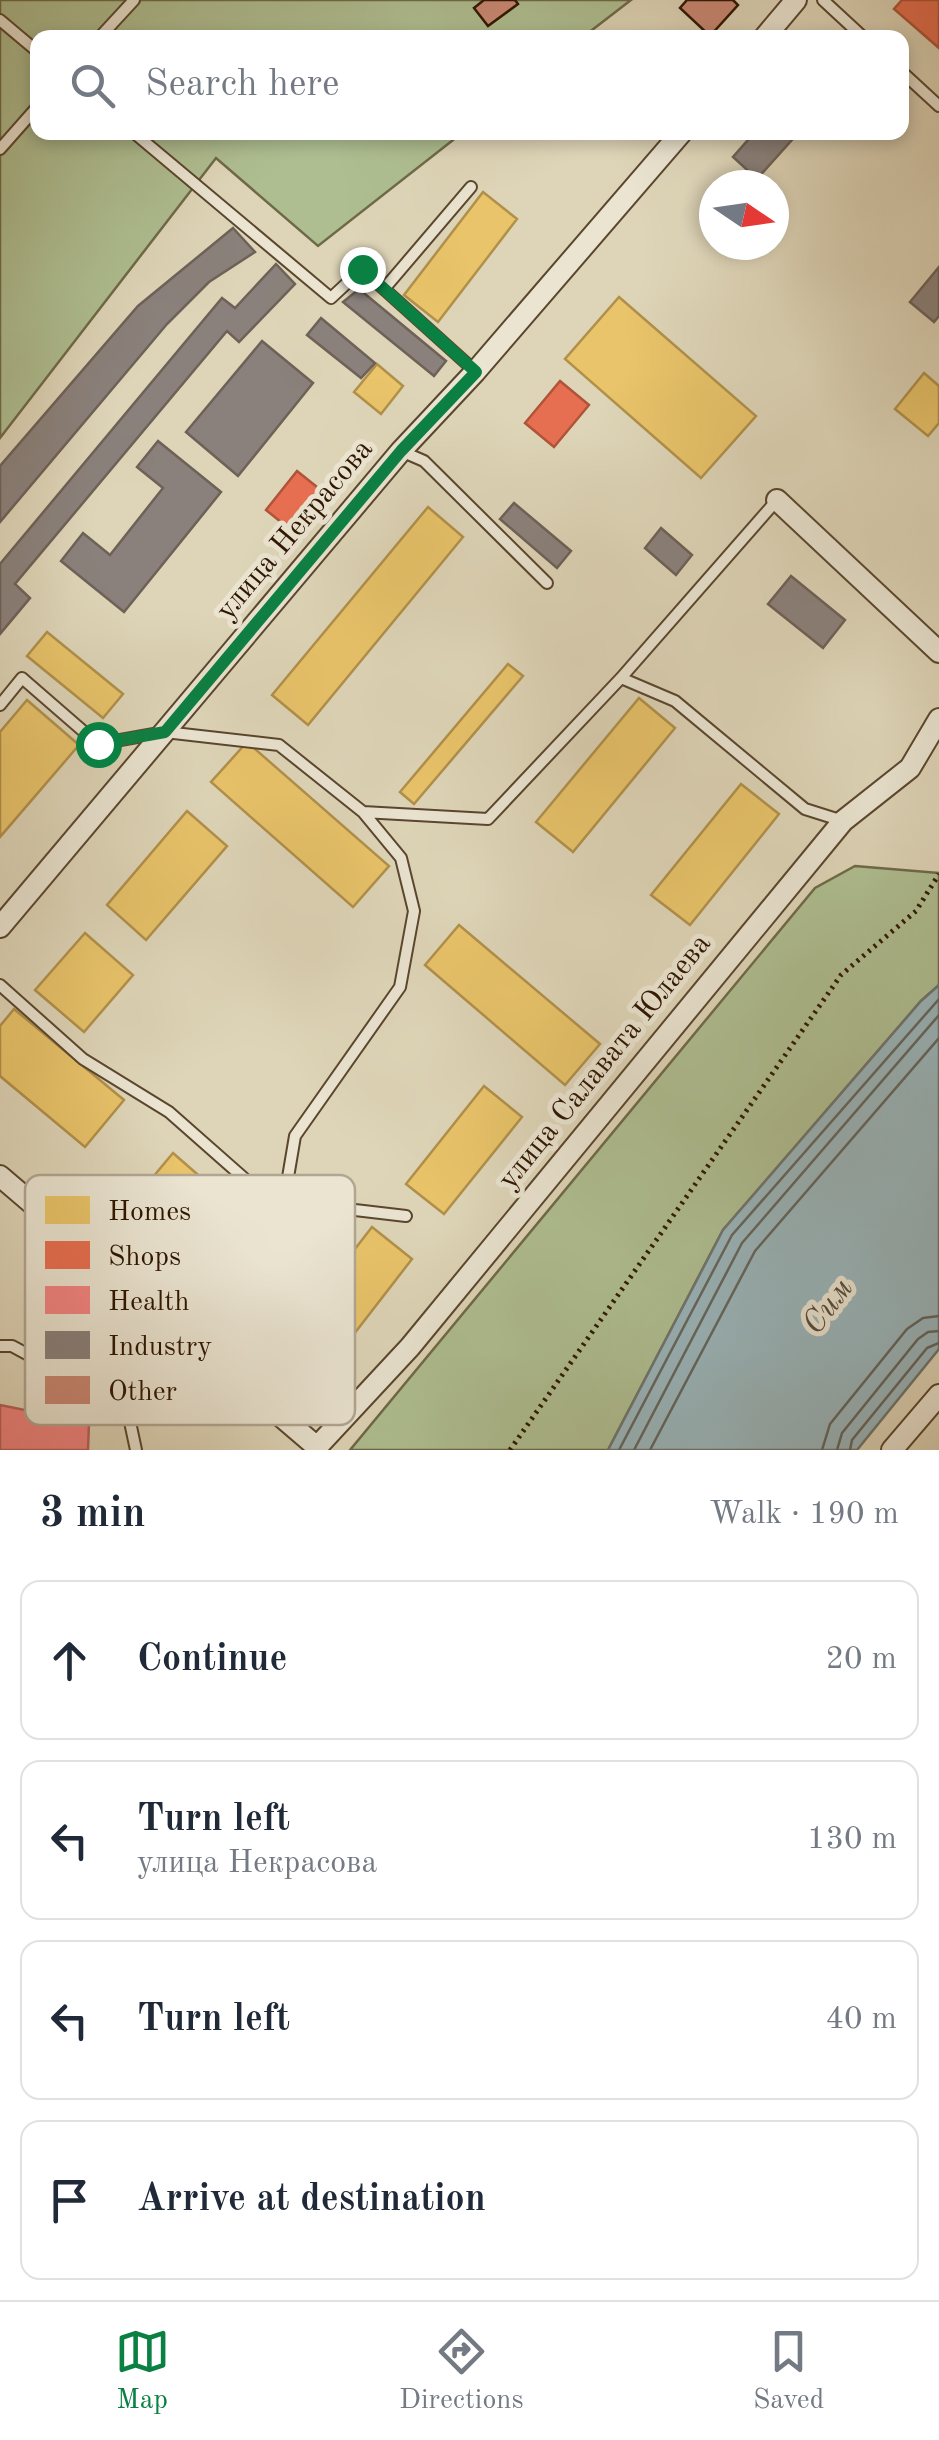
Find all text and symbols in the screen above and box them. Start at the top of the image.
search box [30,30,909,140]
icon: search [65,58,120,113]
text: Search here [145,66,340,104]
north arrow [699,170,789,260]
route end [340,247,386,293]
street label: улица Некрасова [211,434,379,626]
route start [76,722,122,768]
street label: улица Салавата Юлаева [493,929,717,1195]
legend [25,1175,355,1425]
text: Homes [108,1199,191,1227]
text: Shops [108,1244,181,1272]
water label: Сим [798,1273,860,1341]
text: Health [108,1289,189,1317]
text: Industry [108,1334,212,1362]
text: Other [108,1379,177,1407]
text: 3 min [40,1494,146,1536]
text: Walk · 190 m [709,1499,899,1531]
icon: ahead [42,1633,97,1688]
text: Continue [137,1641,287,1679]
text: 20 m [826,1644,897,1676]
text: Turn left [137,1801,290,1839]
icon: left [42,1813,97,1868]
text: 130 m [807,1824,897,1856]
text: улица Некрасова [137,1848,377,1880]
icon: left [42,1993,97,2048]
text: Turn left [137,2001,290,2039]
text: 40 m [826,2004,897,2036]
icon: arrive [42,2173,97,2228]
text: Arrive at destination [137,2181,486,2219]
tab: Map [115,2324,170,2419]
tab: Directions [399,2324,524,2419]
tab: Saved [753,2324,824,2419]

